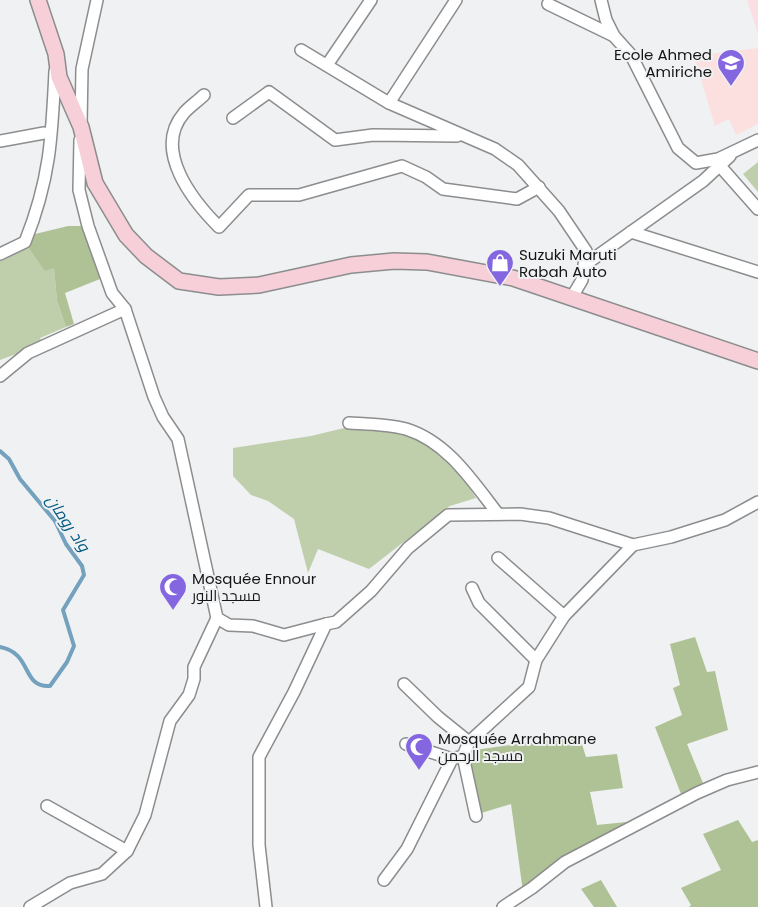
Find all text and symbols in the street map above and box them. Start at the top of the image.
place label: Ecole Ahmed Amiriche [614,44,712,82]
school or university icon: Ecole Ahmed Amiriche [716,48,746,87]
place label: Suzuki Maruti Rabah Auto [519,244,617,282]
shop icon: Suzuki Maruti Rabah Auto [485,248,515,287]
water label: واد رومان [41,490,96,557]
place label: Mosquée Ennour مسجد النور [191,568,317,606]
mosque icon: Mosquée Ennour مسجد النور [158,572,188,611]
place label: Mosquée Arrahmane مسجد الرحمن [438,728,596,766]
mosque icon: Mosquée Arrahmane مسجد الرحمن [404,732,434,771]

